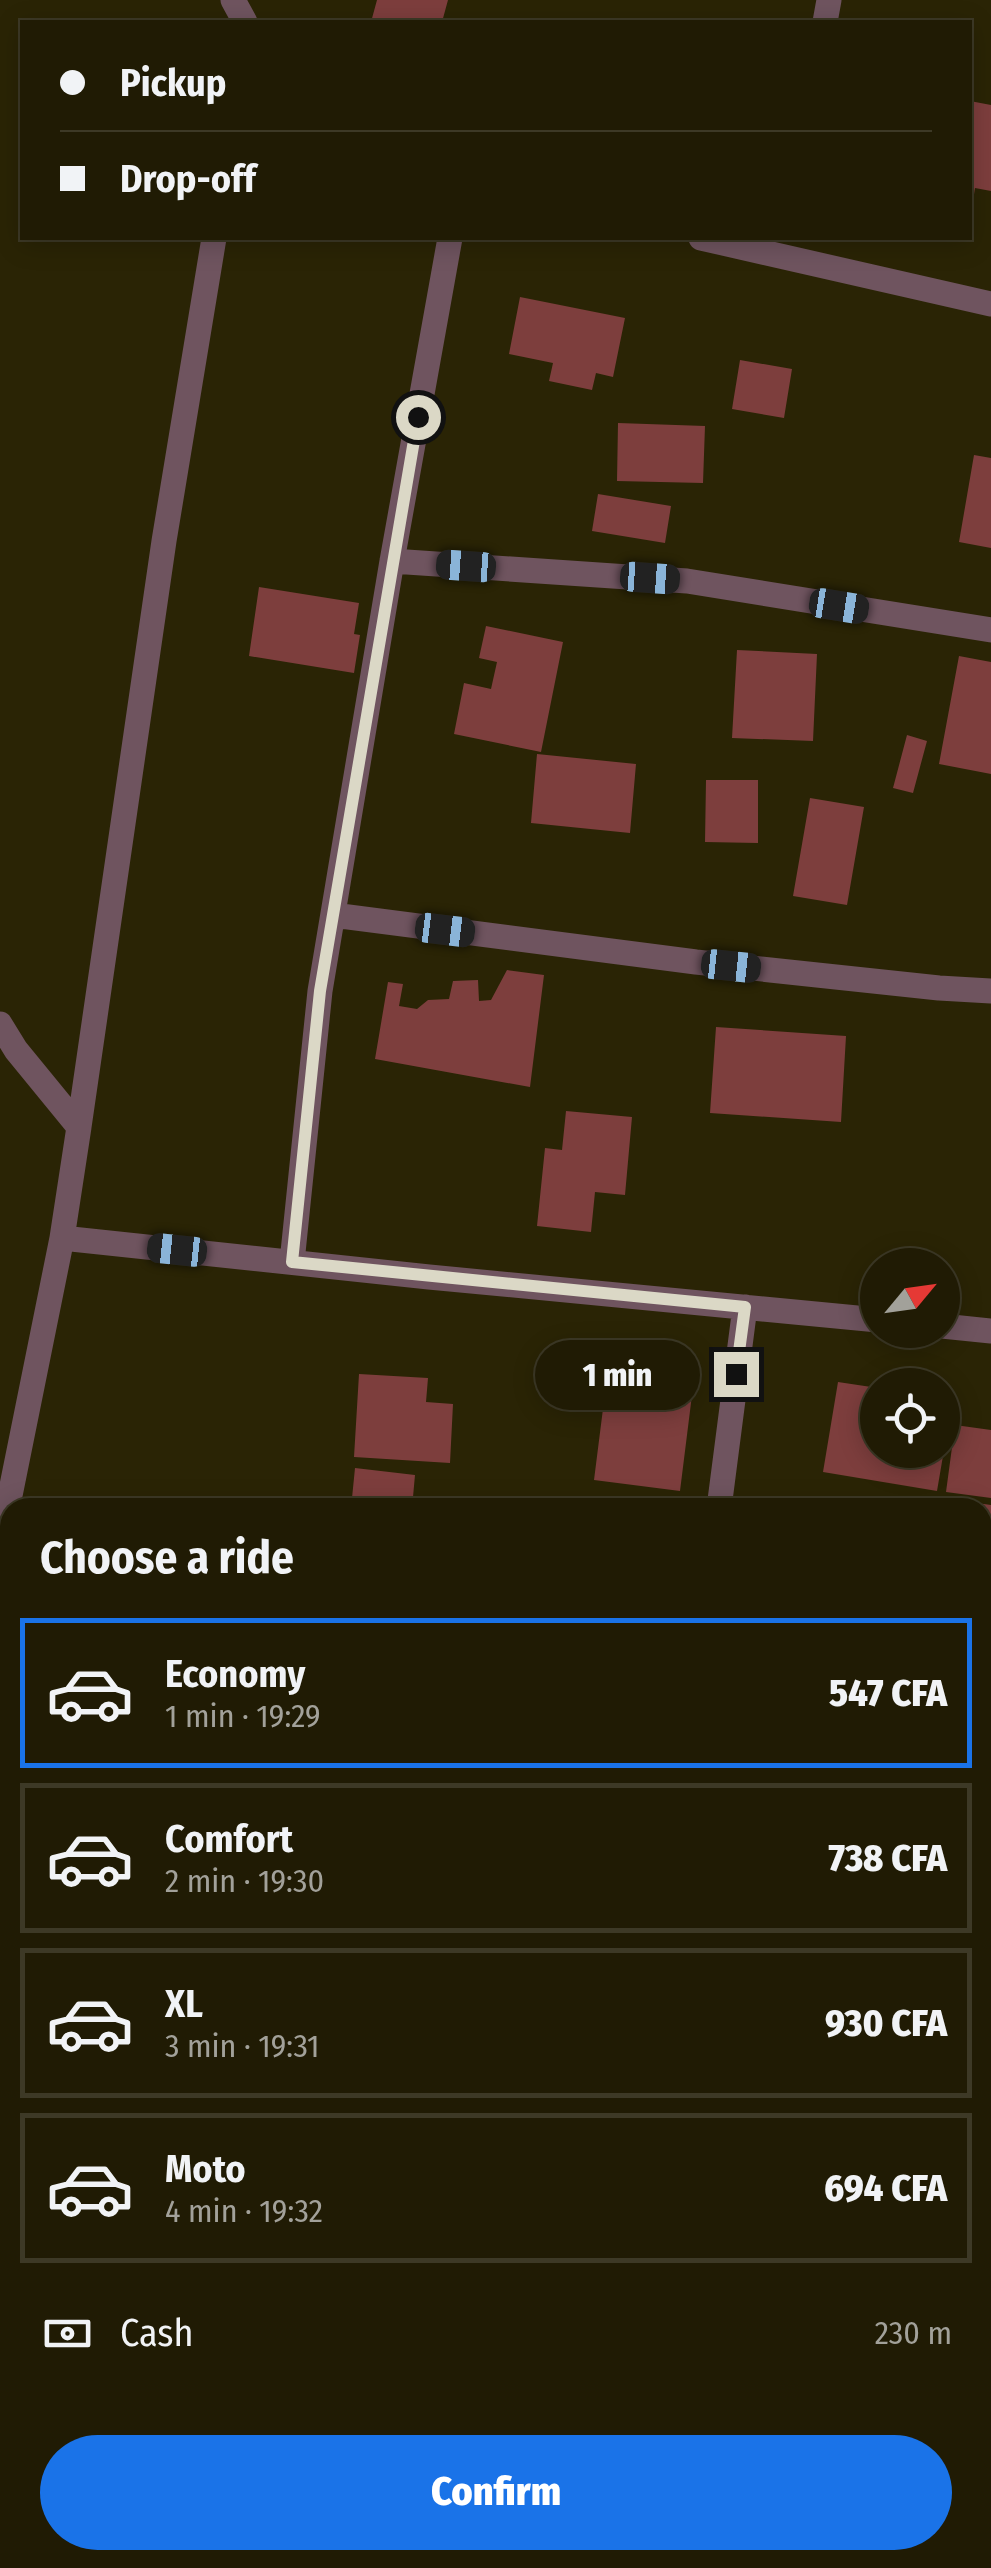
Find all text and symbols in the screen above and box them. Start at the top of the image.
text: Pickup [120,60,226,106]
text: Drop-off [120,156,256,202]
route start [396,395,441,440]
car [435,549,497,583]
car [619,561,681,595]
car [807,586,871,626]
car [413,911,477,949]
car [700,948,762,984]
car [146,1232,208,1268]
north arrow [860,1248,960,1348]
map controls [860,1248,960,1468]
callout: 1 min [536,1339,701,1409]
route end [714,1352,759,1397]
text: 1 min [583,1356,652,1394]
button: locate [860,1368,960,1468]
text: Choose a ride [40,1531,294,1585]
icon: car [45,1648,135,1738]
text: Economy [165,1651,305,1697]
text: 547 CFA [829,1670,947,1716]
text: 1 min · 19:29 [165,1697,321,1735]
icon: car [45,1813,135,1903]
text: Comfort [165,1816,293,1862]
text: 738 CFA [828,1835,947,1881]
text: 2 min · 19:30 [165,1862,324,1900]
icon: car [45,1978,135,2068]
text: XL [165,1981,203,2027]
text: 930 CFA [825,2000,947,2046]
text: 3 min · 19:31 [165,2027,320,2065]
icon: car [45,2143,135,2233]
text: Moto [165,2146,246,2192]
text: 694 CFA [824,2165,947,2211]
text: 4 min · 19:32 [165,2192,323,2230]
icon: cash [40,2306,95,2361]
text: Cash [120,2310,194,2356]
text: 230 m [875,2314,952,2352]
button: Confirm [40,2435,952,2550]

